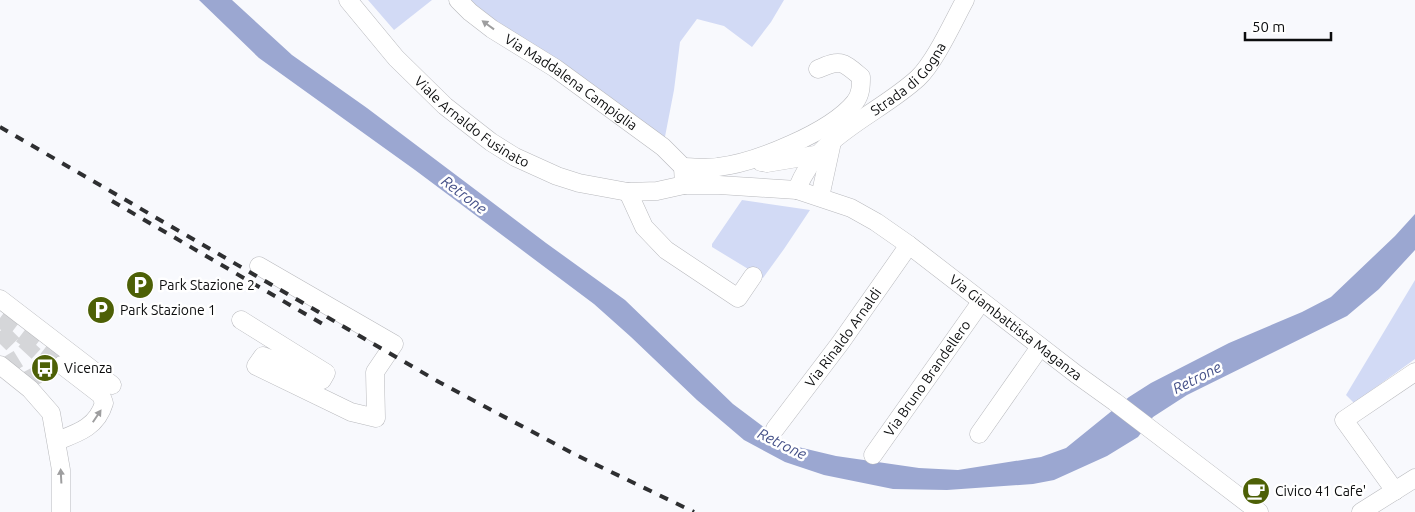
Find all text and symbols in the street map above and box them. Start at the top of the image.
scale bar [1245,10,1331,42]
text: 50 m [1252,18,1285,35]
one-way arrow [481,20,495,30]
street label: Via Maddalena Campiglia [502,31,640,134]
street label: Strada di Gogna [867,40,949,119]
street label: Viale Arnaldo Fusinato [411,73,532,170]
water label: Retrone [438,172,491,217]
parking icon: Park Stazione 2 [125,270,155,300]
street label: Via Giambattista Maganza [946,271,1085,384]
place label: Park Stazione 2 [159,277,255,293]
street label: Via Rinaldo Arnaldi [802,285,884,390]
parking icon: Park Stazione 1 [86,295,116,325]
place label: Park Stazione 1 [120,302,216,318]
street label: Via Bruno Brandellero [881,317,974,439]
bus stop icon: Vicenza [30,353,60,383]
water label: Retrone [1170,358,1224,397]
place label: Vicenza [64,360,113,376]
one-way arrow [92,409,102,423]
water label: Retrone [755,424,810,463]
one-way arrow [57,468,65,484]
cafe icon: Civico 41 Cafe' [1241,476,1271,506]
place label: Civico 41 Cafe' [1275,483,1366,499]

